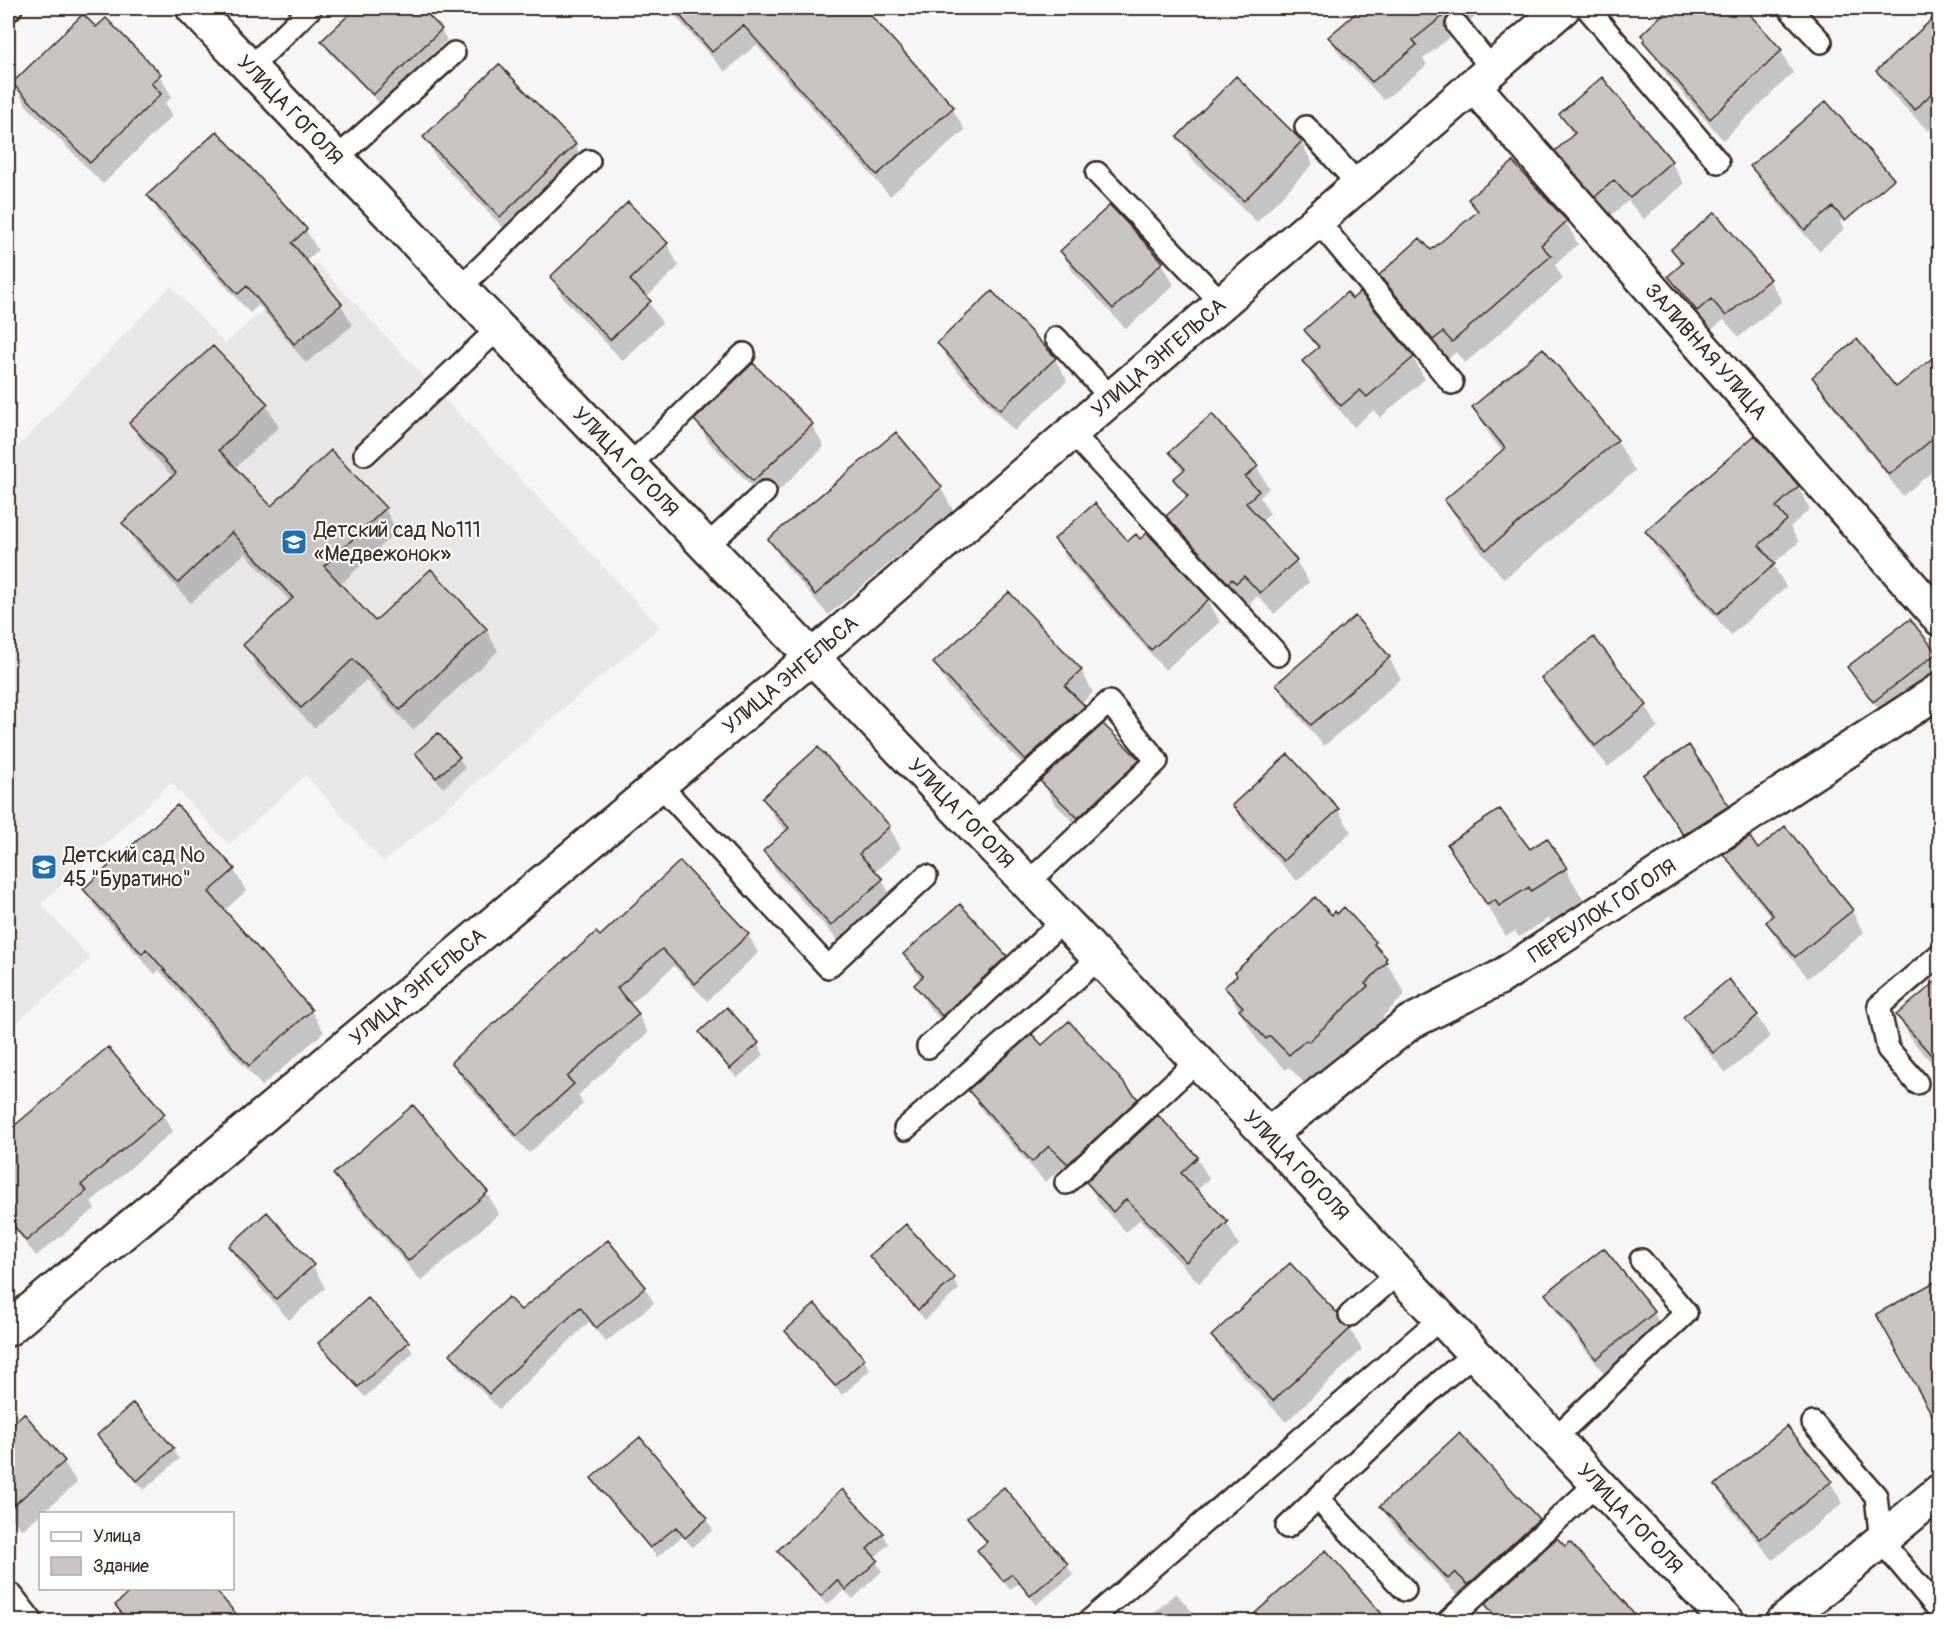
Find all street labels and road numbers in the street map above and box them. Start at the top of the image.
street label: УЛИЦА ГОГОЛЯ [231,49,349,171]
street label: ЗАЛИВНАЯ УЛИЦА [1638,278,1773,426]
street label: УЛИЦА ЭНГЕЛЬСА [1086,292,1232,424]
street label: УЛИЦА ГОГОЛЯ [566,401,684,523]
street label: УЛИЦА ЭНГЕЛЬСА [717,610,864,740]
street label: УЛИЦА ГОГОЛЯ [902,753,1020,875]
street label: ПЕРЕУЛОК ГОГОЛЯ [1523,853,1682,969]
street label: УЛИЦА ЭНГЕЛЬСА [344,922,492,1052]
street label: УЛИЦА ГОГОЛЯ [1237,1104,1355,1227]
street label: УЛИЦА ГОГОЛЯ [1571,1458,1689,1580]

